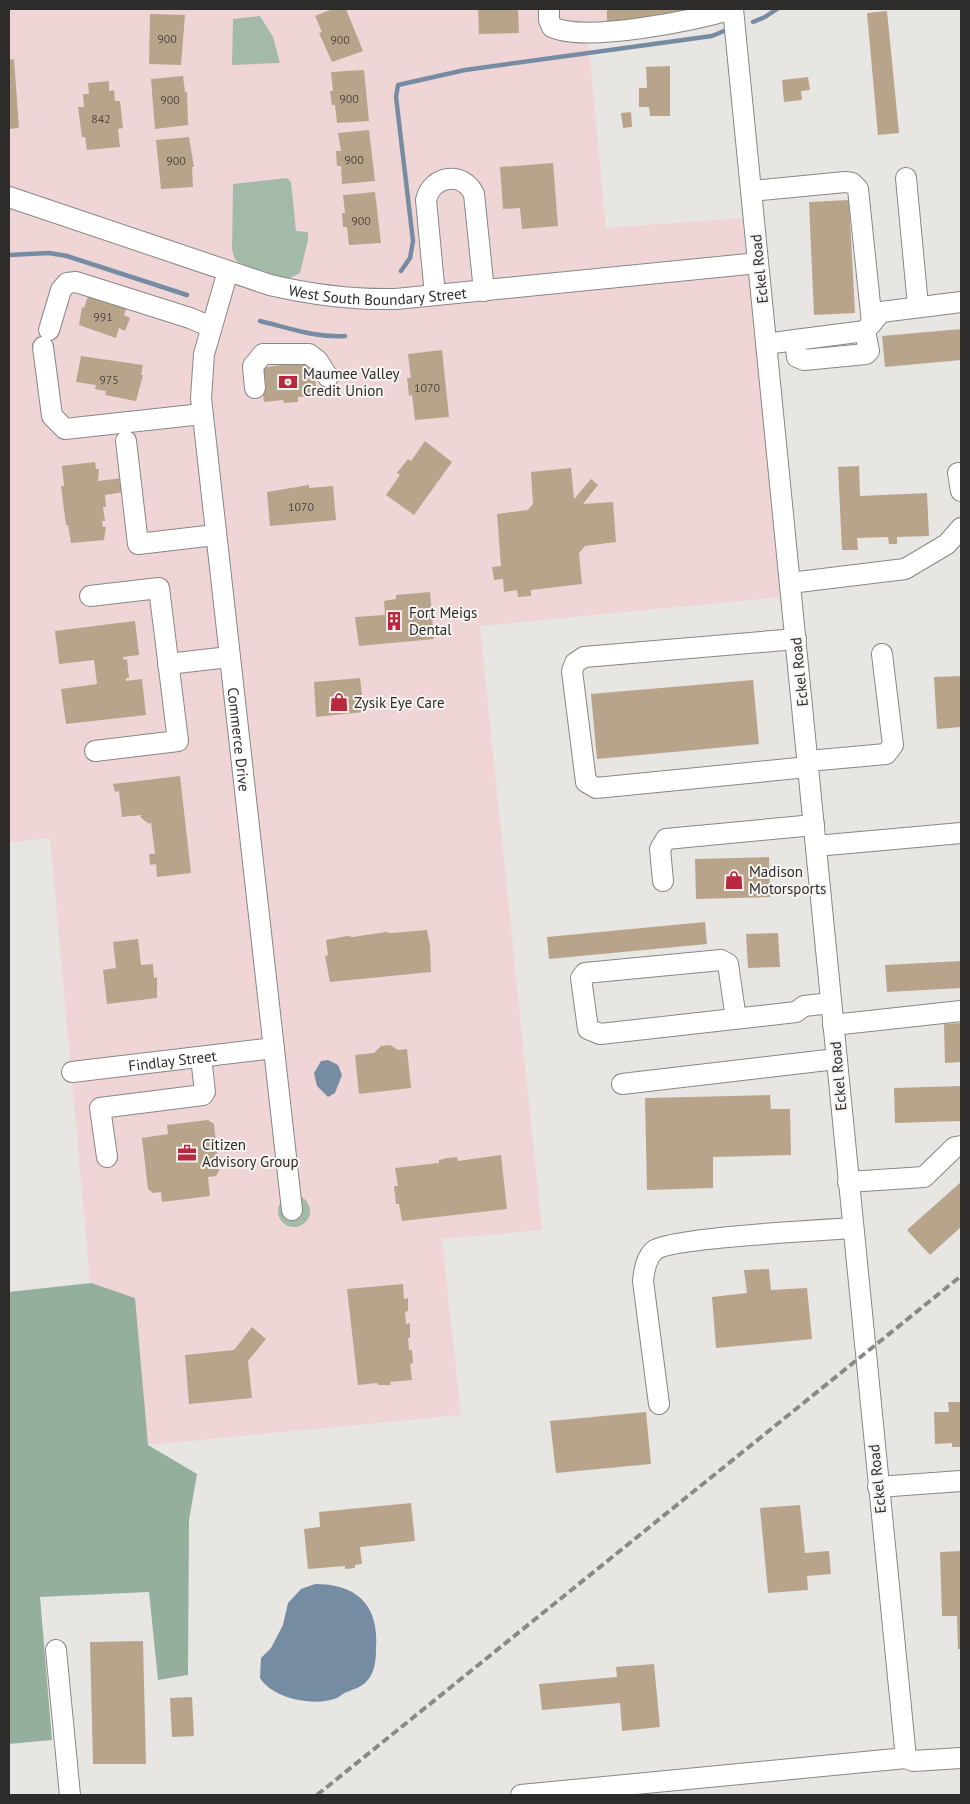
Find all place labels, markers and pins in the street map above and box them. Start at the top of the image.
place label: Maumee Valley Credit Union [303,364,399,400]
bank icon: Maumee Valley Credit Union [277,371,299,393]
place label: Fort Meigs Dental [409,603,477,639]
building icon: Fort Meigs Dental [383,610,405,632]
shop icon: Zysik Eye Care [328,691,350,713]
place label: Zysik Eye Care [354,693,445,712]
place label: Madison Motorsports [749,862,826,898]
shop icon: Madison Motorsports [723,869,745,891]
place label: Citizen Advisory Group [202,1135,299,1171]
office icon: Citizen Advisory Group [176,1142,198,1164]

